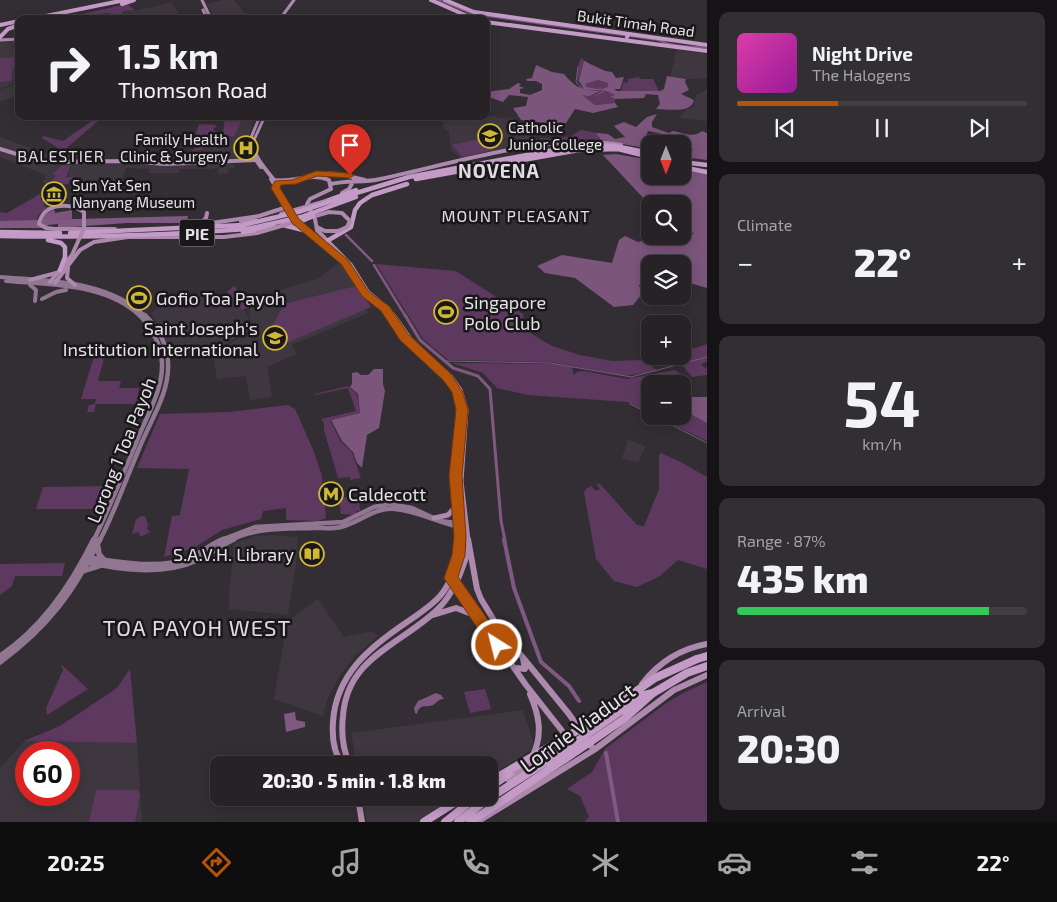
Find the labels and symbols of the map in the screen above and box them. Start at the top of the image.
street label: Bukit Timah Road [576,6,696,40]
place label: Catholic Junior College [508,118,602,153]
school or university icon: Catholic Junior College [477,123,503,149]
pin [329,124,371,175]
place label: Family Health Clinic & Surgery [120,130,228,165]
hospital icon: Family Health Clinic & Surgery [233,135,259,161]
north arrow [641,135,691,185]
district label: BALESTIER [17,146,105,165]
district label: NOVENA [458,159,540,182]
place label: Sun Yat Sen Nanyang Museum [72,176,195,211]
museum icon: Sun Yat Sen Nanyang Museum [41,181,67,207]
district label: MOUNT PLEASANT [441,206,591,225]
road number: PIE [180,220,214,247]
sports icon: Gofio Toa Payoh [126,285,152,311]
place label: Gofio Toa Payoh [156,287,285,309]
place label: Singapore Polo Club [464,291,546,334]
sports icon: Singapore Polo Club [433,299,459,325]
place label: Saint Joseph's Institution International [63,317,259,360]
school or university icon: Saint Joseph's Institution International [262,325,288,351]
street label: Lorong 1 Toa Payoh [82,374,160,526]
metro station icon: Caldecott [318,481,344,507]
place label: Caldecott [348,483,426,505]
library icon: S.A.V.H. Library [299,541,325,567]
place label: S.A.V.H. Library [173,543,294,565]
district label: TOA PAYOH WEST [103,614,291,640]
position arrow [470,618,522,670]
street label: Lornie Viaduct [515,677,639,777]
speed limit sign: 60 [15,741,80,806]

